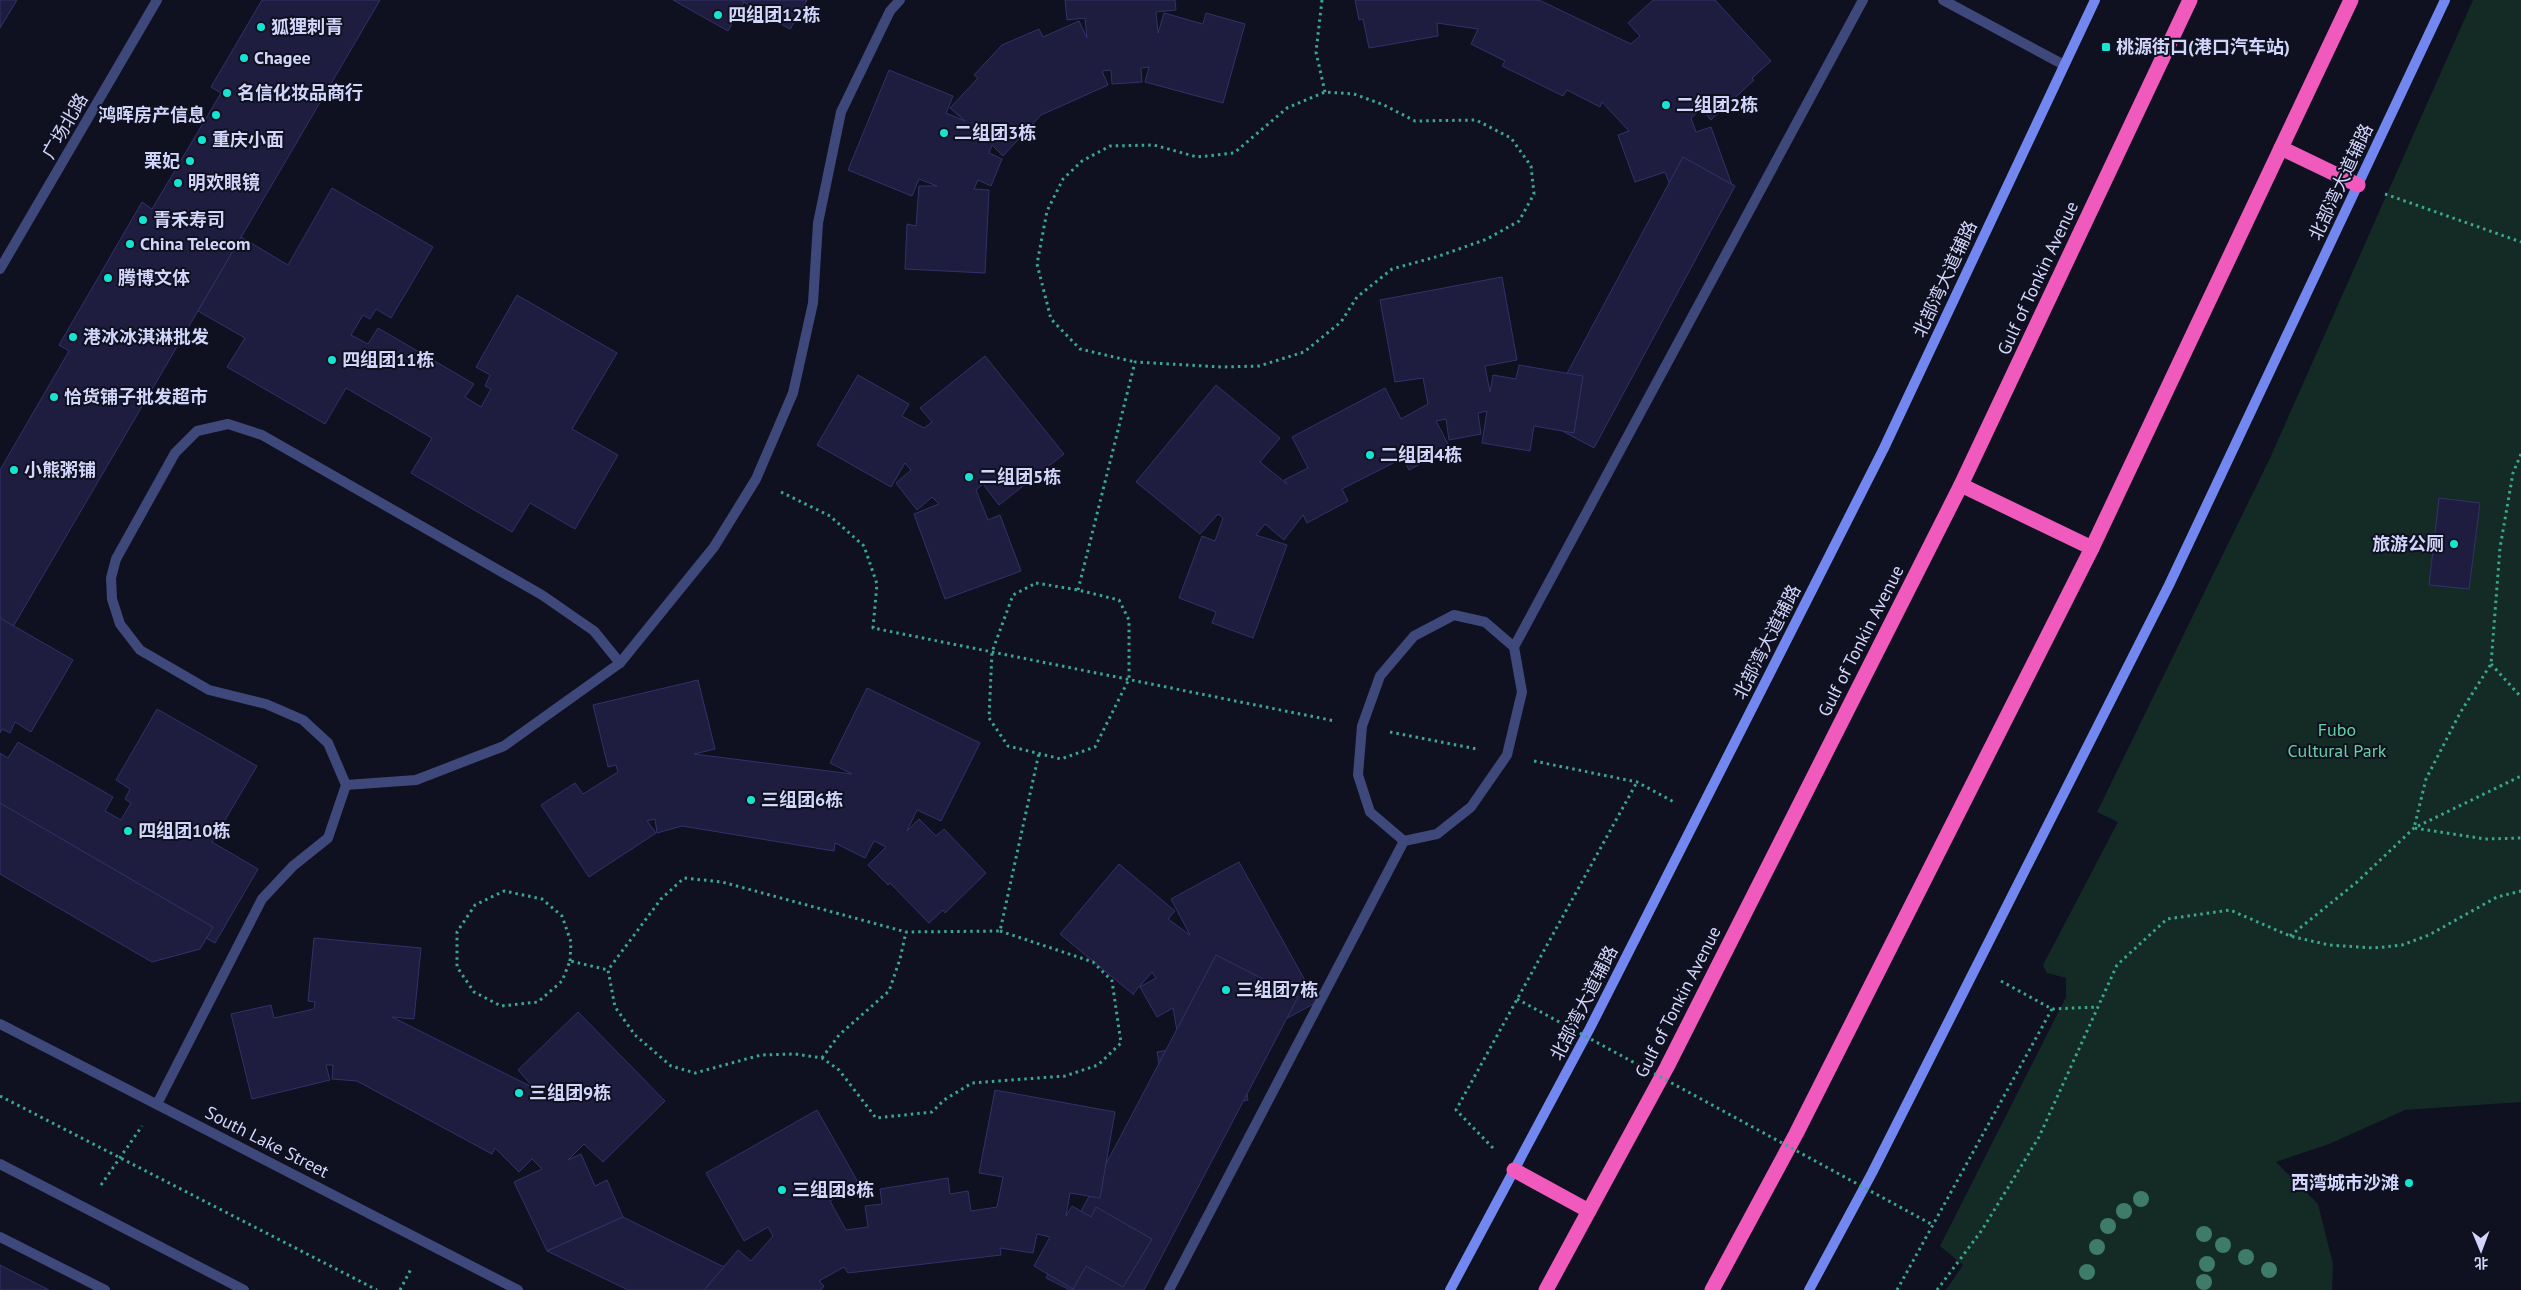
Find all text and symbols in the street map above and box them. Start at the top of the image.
place label: 四组团12栋 [728,3,820,26]
marker: 四组团12栋 [712,9,724,21]
place label: 狐狸刺青 [271,15,343,38]
marker: 狐狸刺青 [255,21,267,33]
place label: 桃源街口(港口汽车站) [2116,35,2290,58]
marker: 桃源街口(港口汽车站) [2100,41,2112,53]
place label: Chagee [254,46,311,69]
marker: Chagee [238,52,250,64]
place label: 名信化妆品商行 [237,81,363,104]
marker: 名信化妆品商行 [221,87,233,99]
street label: 广场北路 [37,89,93,163]
place label: 二组团2栋 [1676,93,1758,116]
marker: 二组团2栋 [1660,99,1672,111]
place label: 鸿晖房产信息 [98,103,206,126]
marker: 鸿晖房产信息 [210,109,222,121]
street label: 北部湾大道辅路 [2303,120,2378,244]
place label: 二组团3栋 [954,121,1036,144]
marker: 二组团3栋 [938,127,950,139]
place label: 重庆小面 [212,128,284,151]
marker: 重庆小面 [196,134,208,146]
place label: 栗妃 [144,149,180,172]
marker: 栗妃 [184,155,196,167]
place label: 明欢眼镜 [188,171,260,194]
marker: 明欢眼镜 [172,177,184,189]
street label: Gulf of Tonkin Avenue [1992,197,2083,358]
place label: 青禾寿司 [153,208,225,231]
marker: 青禾寿司 [137,214,149,226]
street label: 北部湾大道辅路 [1907,217,1982,341]
place label: China Telecom [140,232,250,255]
marker: China Telecom [124,238,136,250]
place label: 腾博文体 [118,266,190,289]
marker: 腾博文体 [102,272,114,284]
place label: 港冰冰淇淋批发 [83,325,209,348]
marker: 港冰冰淇淋批发 [67,331,79,343]
place label: 四组团11栋 [342,348,434,371]
marker: 四组团11栋 [326,354,338,366]
place label: 恰货铺子批发超市 [64,385,208,408]
marker: 恰货铺子批发超市 [48,391,60,403]
place label: 二组团4栋 [1380,443,1462,466]
marker: 二组团4栋 [1364,449,1376,461]
place label: 小熊粥铺 [24,458,96,481]
marker: 小熊粥铺 [8,464,20,476]
place label: 二组团5栋 [979,465,1061,488]
marker: 二组团5栋 [963,471,975,483]
place label: 旅游公厕 [2372,532,2444,555]
marker: 旅游公厕 [2448,538,2460,550]
street label: Gulf of Tonkin Avenue [1812,561,1909,720]
street label: 北部湾大道辅路 [1728,580,1805,703]
park label: Fubo Cultural Park [2288,718,2387,762]
place label: 三组团6栋 [761,788,843,811]
marker: 三组团6栋 [745,794,757,806]
place label: 四组团10栋 [138,819,230,842]
marker: 四组团10栋 [122,825,134,837]
street label: Gulf of Tonkin Avenue [1629,922,1726,1081]
street label: 北部湾大道辅路 [1545,941,1622,1064]
place label: 三组团7栋 [1236,978,1318,1001]
marker: 三组团7栋 [1220,984,1232,996]
place label: 三组团9栋 [529,1081,611,1104]
marker: 三组团9栋 [513,1087,525,1099]
street label: South Lake Street [201,1100,333,1183]
place label: 西湾城市沙滩 [2291,1171,2399,1194]
marker: 西湾城市沙滩 [2403,1177,2415,1189]
place label: 三组团8栋 [792,1178,874,1201]
marker: 三组团8栋 [776,1184,788,1196]
north arrow [2456,1225,2506,1275]
text: 北 [2474,1254,2488,1272]

